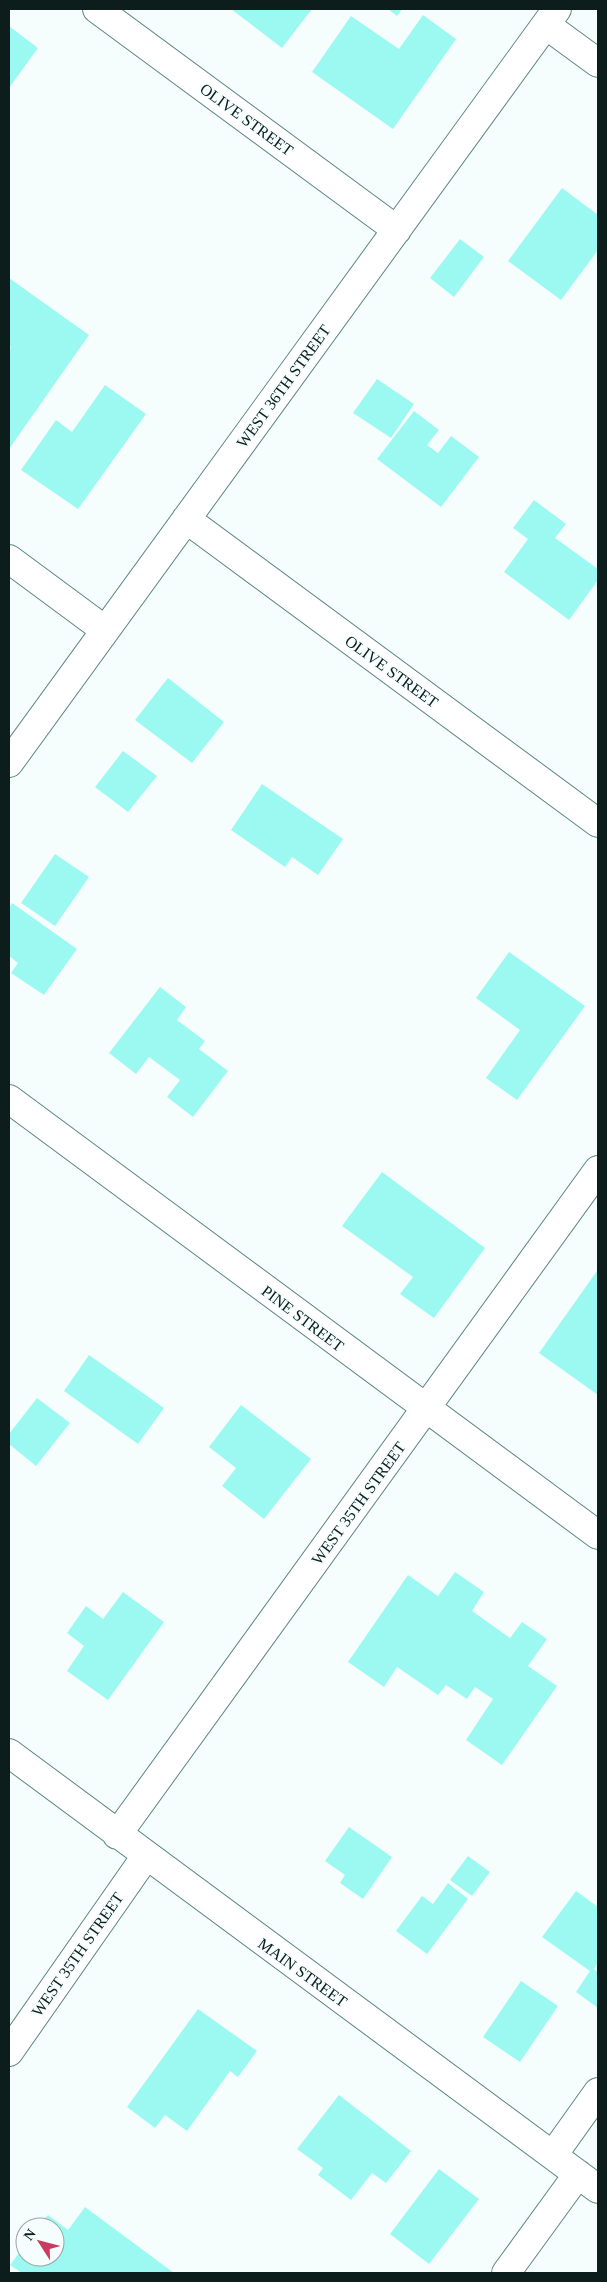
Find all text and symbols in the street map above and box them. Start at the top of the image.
street label: OLIVE STREET [197,80,297,159]
street label: WEST 36TH STREET [233,322,334,451]
street label: OLIVE STREET [342,632,442,711]
street label: PINE STREET [258,1282,347,1355]
street label: WEST 35TH STREET [308,1439,409,1568]
street label: WEST 35TH STREET [28,1889,127,2019]
street label: MAIN STREET [255,1935,350,2010]
north arrow [15,2217,65,2267]
text: N [21,2226,39,2243]

